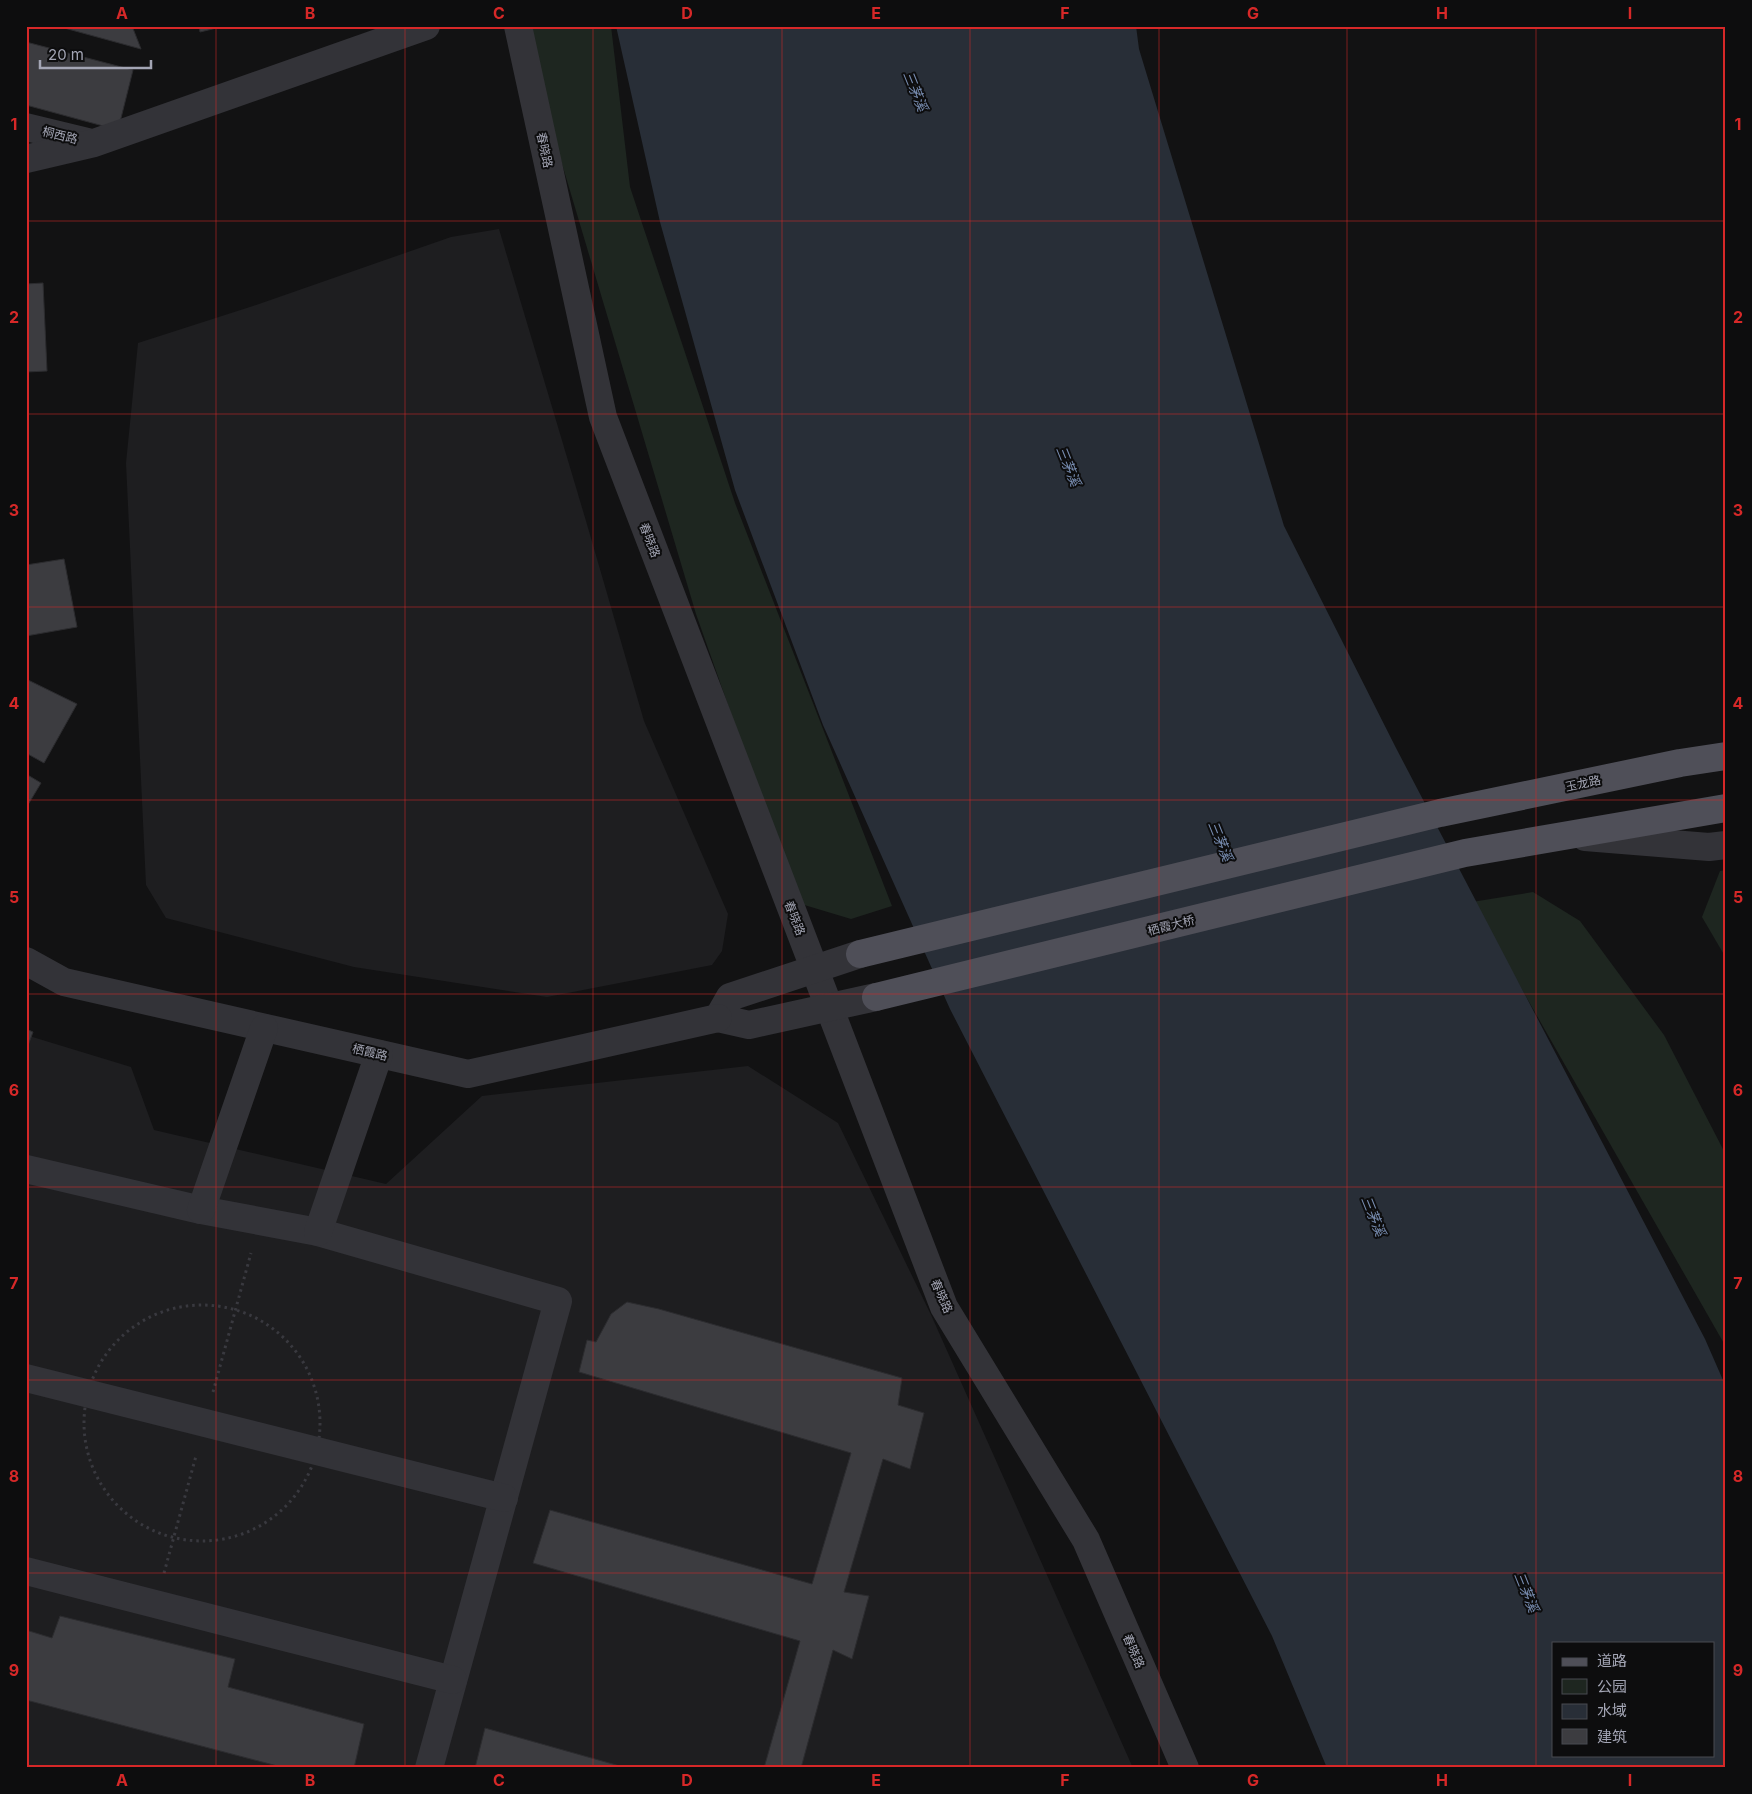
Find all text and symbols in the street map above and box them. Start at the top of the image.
text: A [116,3,128,23]
text: B [305,3,315,23]
text: C [493,3,505,23]
text: D [681,3,693,23]
text: E [871,3,881,23]
text: F [1060,3,1070,23]
text: G [1247,3,1259,23]
text: H [1436,3,1448,23]
text: I [1628,3,1632,23]
scale bar [40,38,151,70]
text: 20 m [48,45,84,64]
water label: 三茅溪 [900,68,932,116]
text: 1 [11,114,17,134]
text: 1 [1735,114,1741,134]
street label: 桐西路 [41,123,79,147]
street label: 春晓路 [534,131,556,169]
text: 2 [9,307,19,327]
text: 2 [1733,307,1743,327]
water label: 三茅溪 [1053,443,1085,491]
text: 3 [9,500,19,520]
text: 3 [1733,500,1743,520]
street label: 春晓路 [637,521,663,559]
text: 4 [9,693,20,713]
text: 4 [1733,693,1744,713]
street label: 玉龙路 [1564,772,1602,794]
water label: 三茅溪 [1205,818,1237,866]
text: 5 [9,887,19,907]
text: 5 [1733,887,1743,907]
street label: 春晓路 [782,899,808,937]
street label: 栖霞大桥 [1146,912,1196,938]
street label: 栖霞路 [351,1041,389,1063]
text: 6 [9,1080,19,1100]
text: 6 [1733,1080,1743,1100]
water label: 三茅溪 [1358,1193,1390,1241]
text: 7 [9,1273,19,1293]
text: 7 [1733,1273,1743,1293]
street label: 春晓路 [928,1276,956,1316]
text: 8 [9,1466,19,1486]
text: 8 [1733,1466,1743,1486]
water label: 三茅溪 [1511,1569,1543,1617]
street label: 春晓路 [1120,1631,1148,1671]
legend [1552,1642,1714,1756]
text: 道路 [1597,1651,1627,1670]
text: 9 [9,1660,19,1680]
text: 9 [1733,1660,1743,1680]
text: 公园 [1597,1677,1627,1696]
text: 水域 [1597,1701,1627,1720]
text: 建筑 [1597,1727,1627,1746]
text: A [116,1770,128,1790]
text: B [305,1770,315,1790]
text: C [493,1770,505,1790]
text: D [681,1770,693,1790]
text: E [871,1770,881,1790]
text: F [1060,1770,1070,1790]
text: G [1247,1770,1259,1790]
text: H [1436,1770,1448,1790]
text: I [1628,1770,1632,1790]

